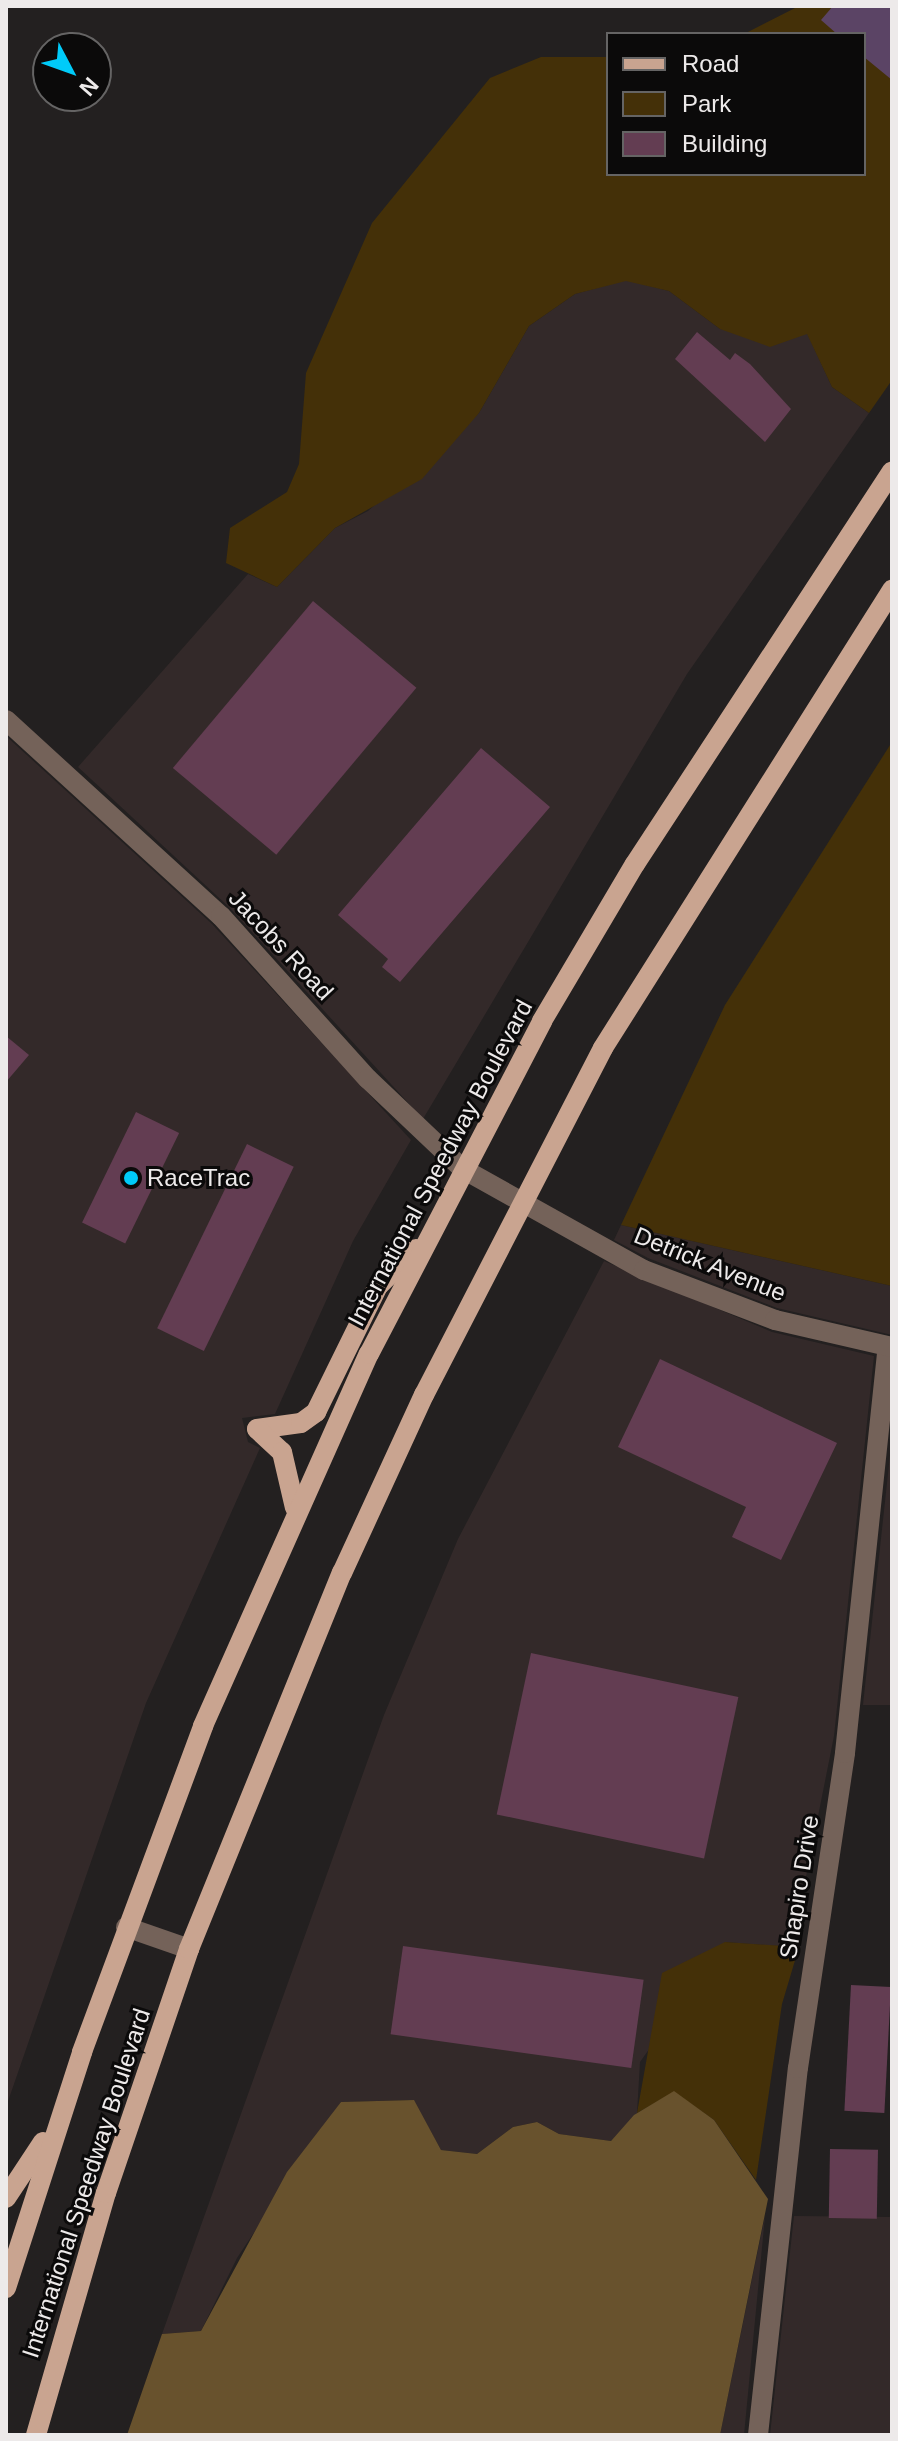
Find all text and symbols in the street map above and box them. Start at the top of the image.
north arrow [32,32,112,112]
legend [606,32,866,176]
text: Road [682,50,739,77]
text: N [74,73,104,101]
text: Park [682,90,731,117]
text: Building [682,130,767,157]
street label: Jacobs Road [223,884,339,1006]
street label: International Speedway Boulevard [341,995,539,1331]
place label: RaceTrac [147,1164,250,1192]
marker: RaceTrac [122,1169,140,1187]
street label: Detrick Avenue [629,1220,791,1308]
street label: Shapiro Drive [773,1813,825,1961]
street label: International Speedway Boulevard [16,2005,156,2361]

